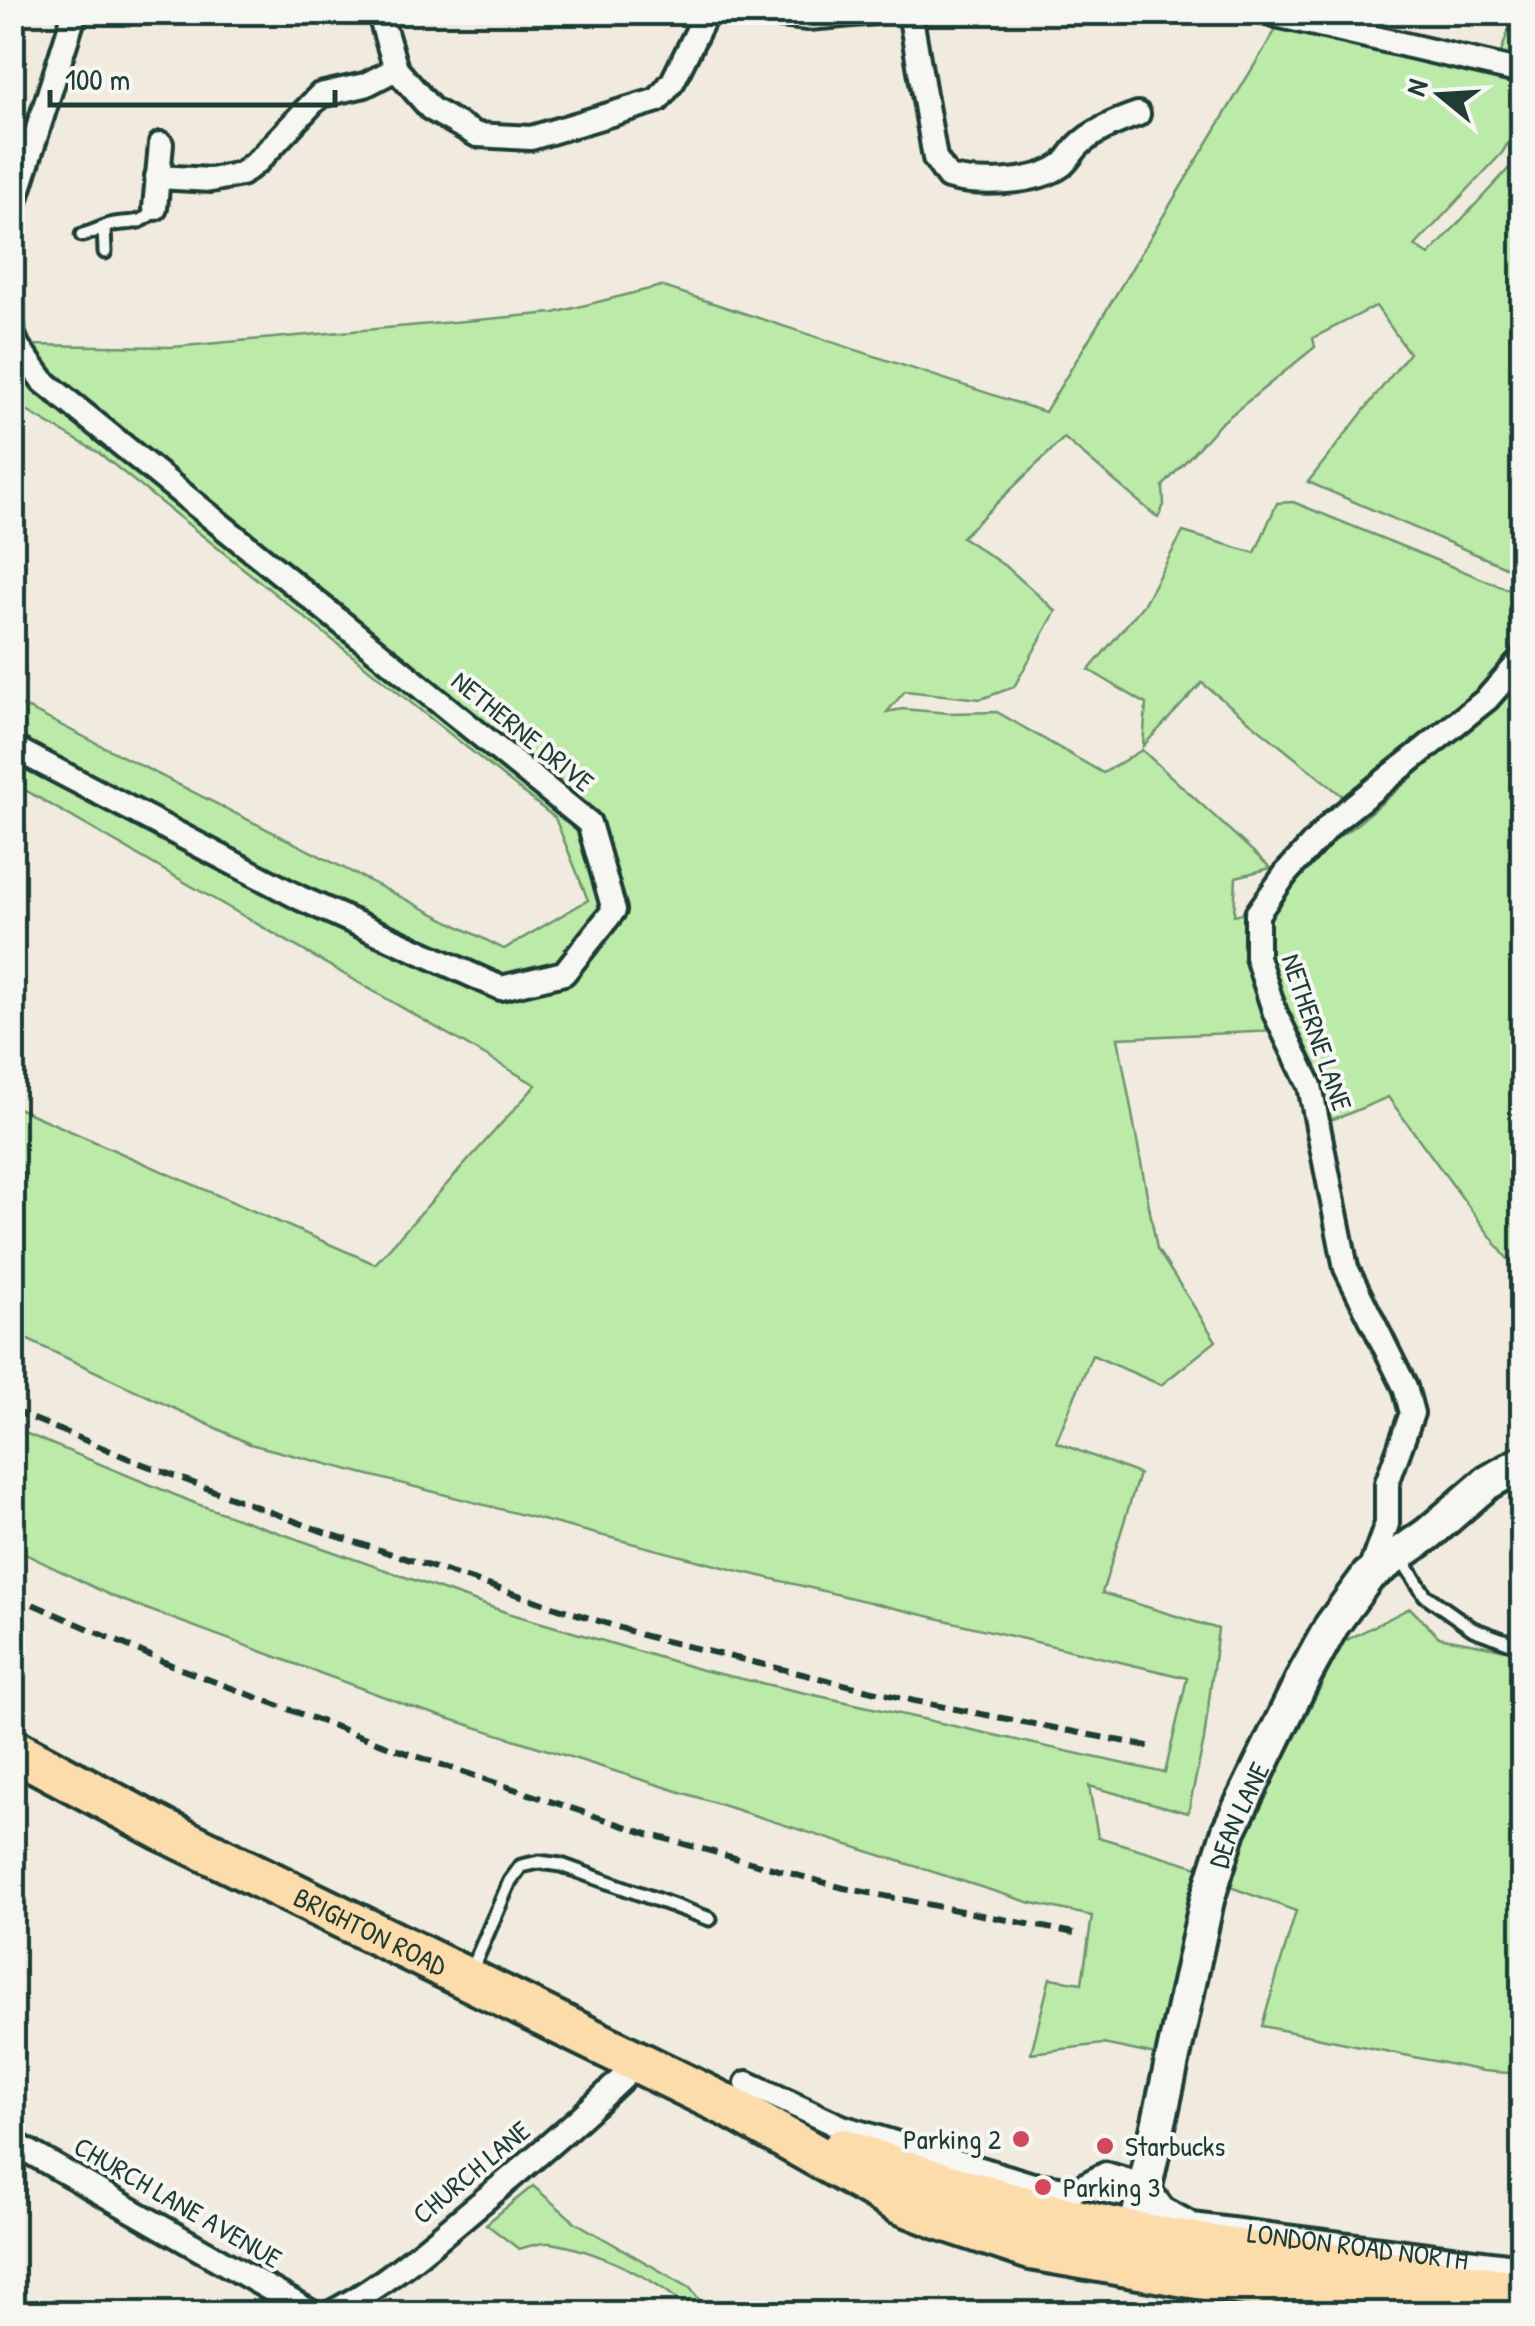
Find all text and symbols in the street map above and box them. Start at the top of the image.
scale bar [50,45,335,107]
north arrow [1390,45,1490,145]
text: 100 m [65,59,130,99]
text: N [1396,74,1437,100]
street label: NETHERNE DRIVE [444,662,602,800]
street label: NETHERNE LANE [1272,948,1362,1116]
street label: DEAN LANE [1199,1756,1278,1873]
street label: BRIGHTON ROAD [288,1878,454,1985]
street label: CHURCH LANE [404,2112,538,2232]
place label: Parking 2 [903,2120,1001,2158]
street label: CHURCH LANE AVENUE [67,2127,289,2277]
place label: Starbucks [1125,2127,1225,2165]
marker: Parking 2 [1010,2128,1032,2150]
marker: Starbucks [1094,2135,1116,2157]
place label: Parking 3 [1063,2168,1160,2206]
marker: Parking 3 [1032,2176,1054,2198]
street label: LONDON ROAD NORTH [1245,2213,1470,2279]

